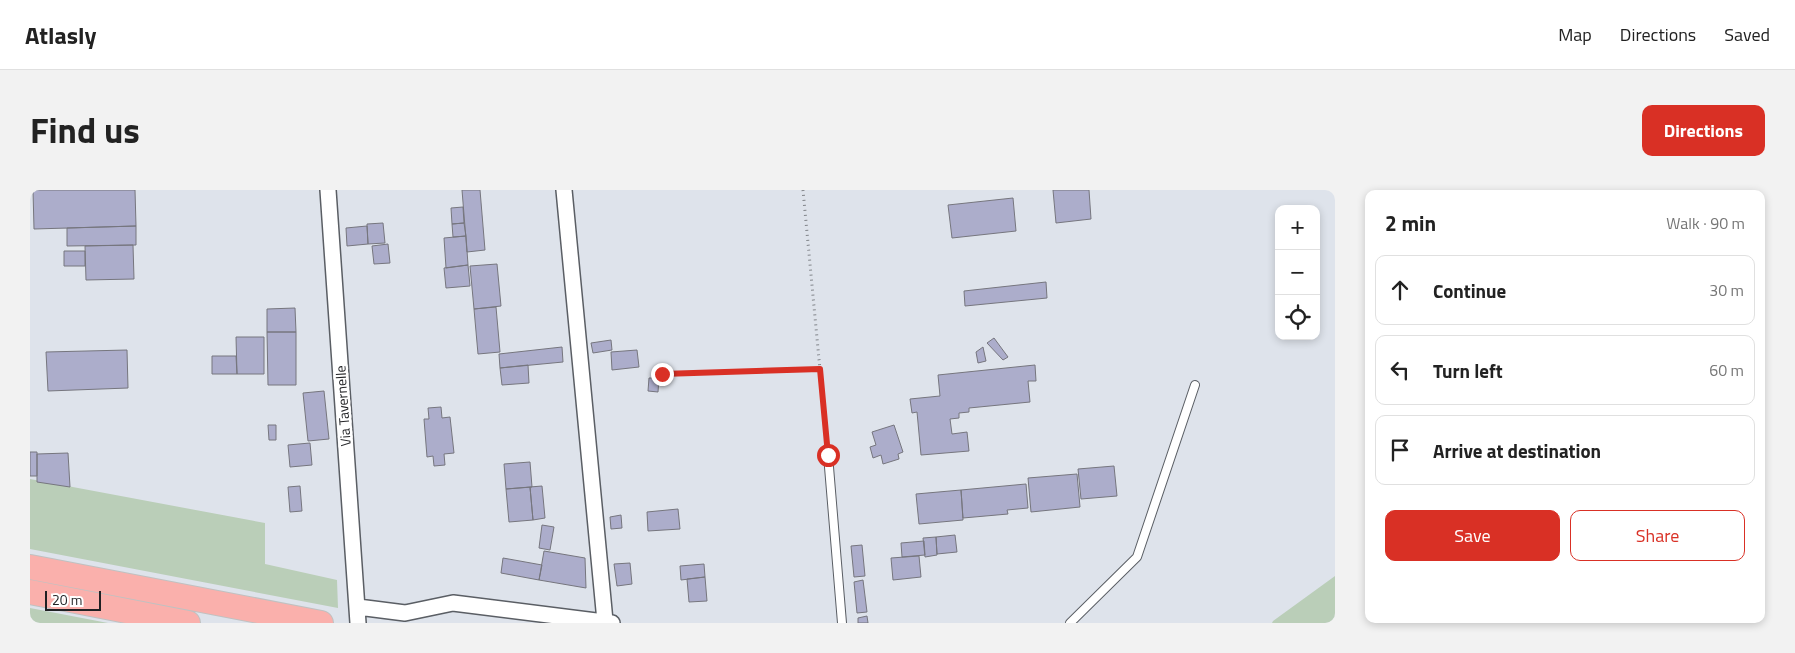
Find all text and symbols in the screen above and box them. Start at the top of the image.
text: Atlasly [25,17,96,53]
text: Map [1558,21,1592,48]
text: Directions [1620,21,1696,48]
text: Saved [1724,21,1770,48]
text: Find us [30,103,140,157]
button: Directions [1642,105,1765,156]
map controls [1275,205,1320,340]
button: + [1275,205,1320,250]
text: 2 min [1385,207,1436,239]
text: Walk · 90 m [1666,211,1745,235]
button: − [1275,250,1320,295]
icon: ahead [1386,276,1414,304]
text: Continue [1433,276,1506,305]
text: 30 m [1709,278,1744,302]
button: locate [1275,295,1320,340]
icon: left [1386,356,1414,384]
text: Turn left [1433,356,1503,385]
text: 60 m [1709,358,1744,382]
route end [651,363,674,386]
street label: Via Tavernelle [329,365,356,447]
icon: arrive [1386,436,1414,464]
text: Arrive at destination [1433,436,1601,465]
route start [817,444,840,467]
button: Save [1385,510,1560,561]
button: Share [1570,510,1745,561]
scale bar [45,588,101,611]
text: 20 m [52,589,82,610]

